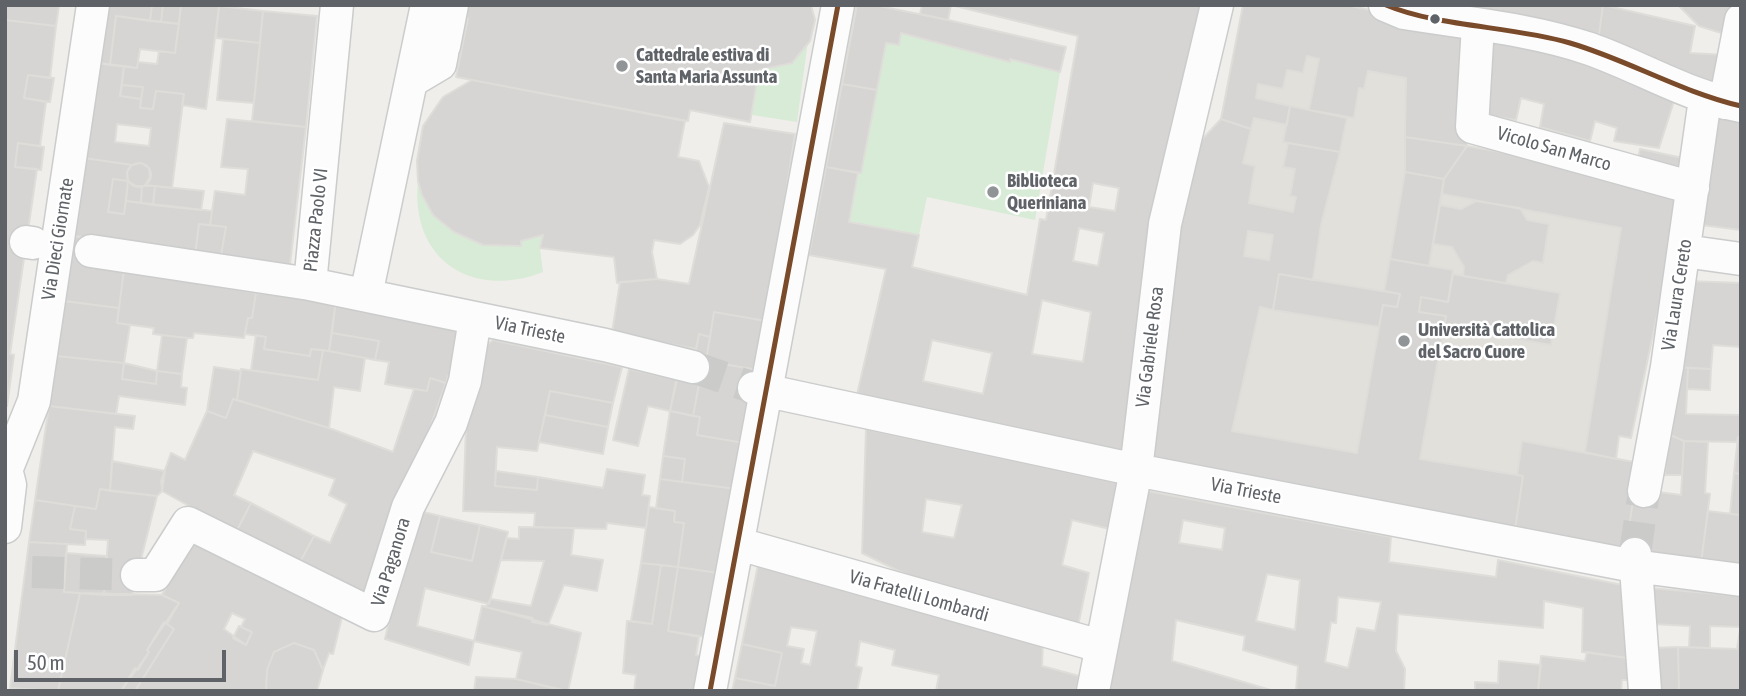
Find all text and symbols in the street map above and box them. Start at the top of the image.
unlabelled marker [1428,12,1442,26]
place label: Cattedrale estiva di Santa Maria Assunta [636,44,777,88]
marker: Cattedrale estiva di Santa Maria Assunta [614,58,630,74]
street label: Vicolo San Marco [1494,122,1614,176]
street label: Piazza Paolo VI [299,167,333,273]
place label: Biblioteca Queriniana [1007,170,1086,214]
street label: Via Dieci Giornate [37,176,79,302]
marker: Biblioteca Queriniana [985,184,1001,200]
street label: Via Laura Cereto [1657,238,1697,352]
street label: Via Gabriele Rosa [1131,285,1169,409]
street label: Via Trieste [493,311,567,349]
place label: Università Cattolica del Sacro Cuore [1418,319,1555,363]
marker: Università Cattolica del Sacro Cuore [1396,333,1412,349]
street label: Via Trieste [1209,473,1283,509]
street label: Via Paganora [367,515,415,609]
street label: Via Fratelli Lombardi [847,565,991,627]
scale bar [18,636,229,680]
text: 50 m [27,650,65,674]

